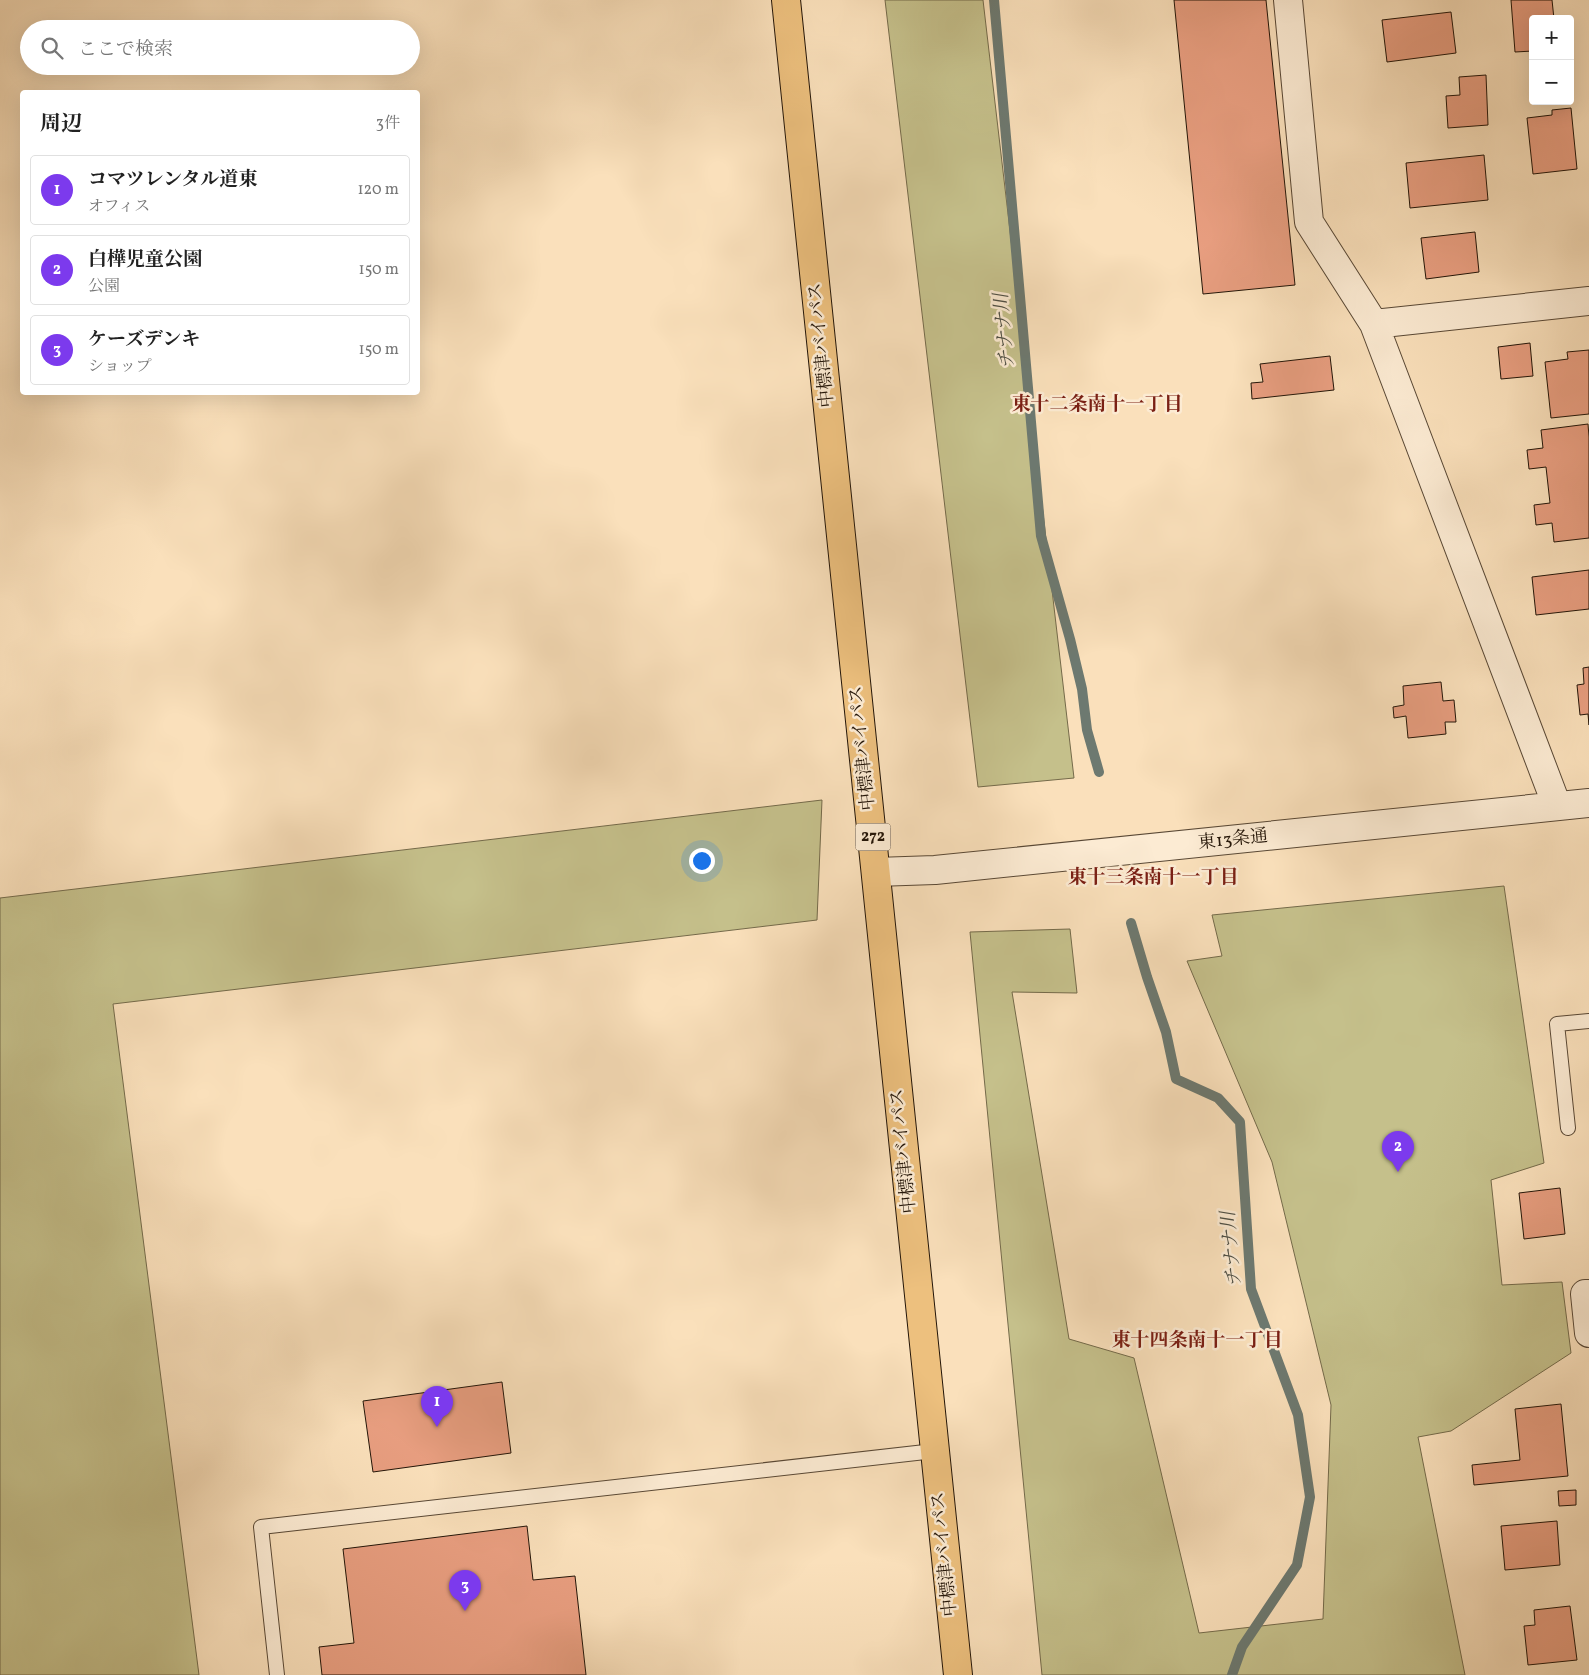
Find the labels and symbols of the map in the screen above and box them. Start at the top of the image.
street label: 中標津バイパス [803,281,841,409]
water label: チナナ川 [989,290,1021,370]
district label: 東十二条南十一丁目 [1011,392,1183,418]
street label: 中標津バイパス [844,684,882,812]
road number: 272 [856,824,890,850]
street label: 東13条通 [1197,824,1269,856]
your location [689,848,715,874]
district label: 東十三条南十一丁目 [1067,865,1239,891]
street label: 中標津バイパス [885,1087,923,1215]
pin: 2 [1382,1131,1414,1172]
water label: チナナ川 [1216,1208,1248,1288]
district label: 東十四条南十一丁目 [1111,1328,1283,1354]
pin: 1 [421,1386,453,1427]
street label: 中標津バイパス [926,1490,964,1618]
pin: 3 [449,1570,481,1611]

